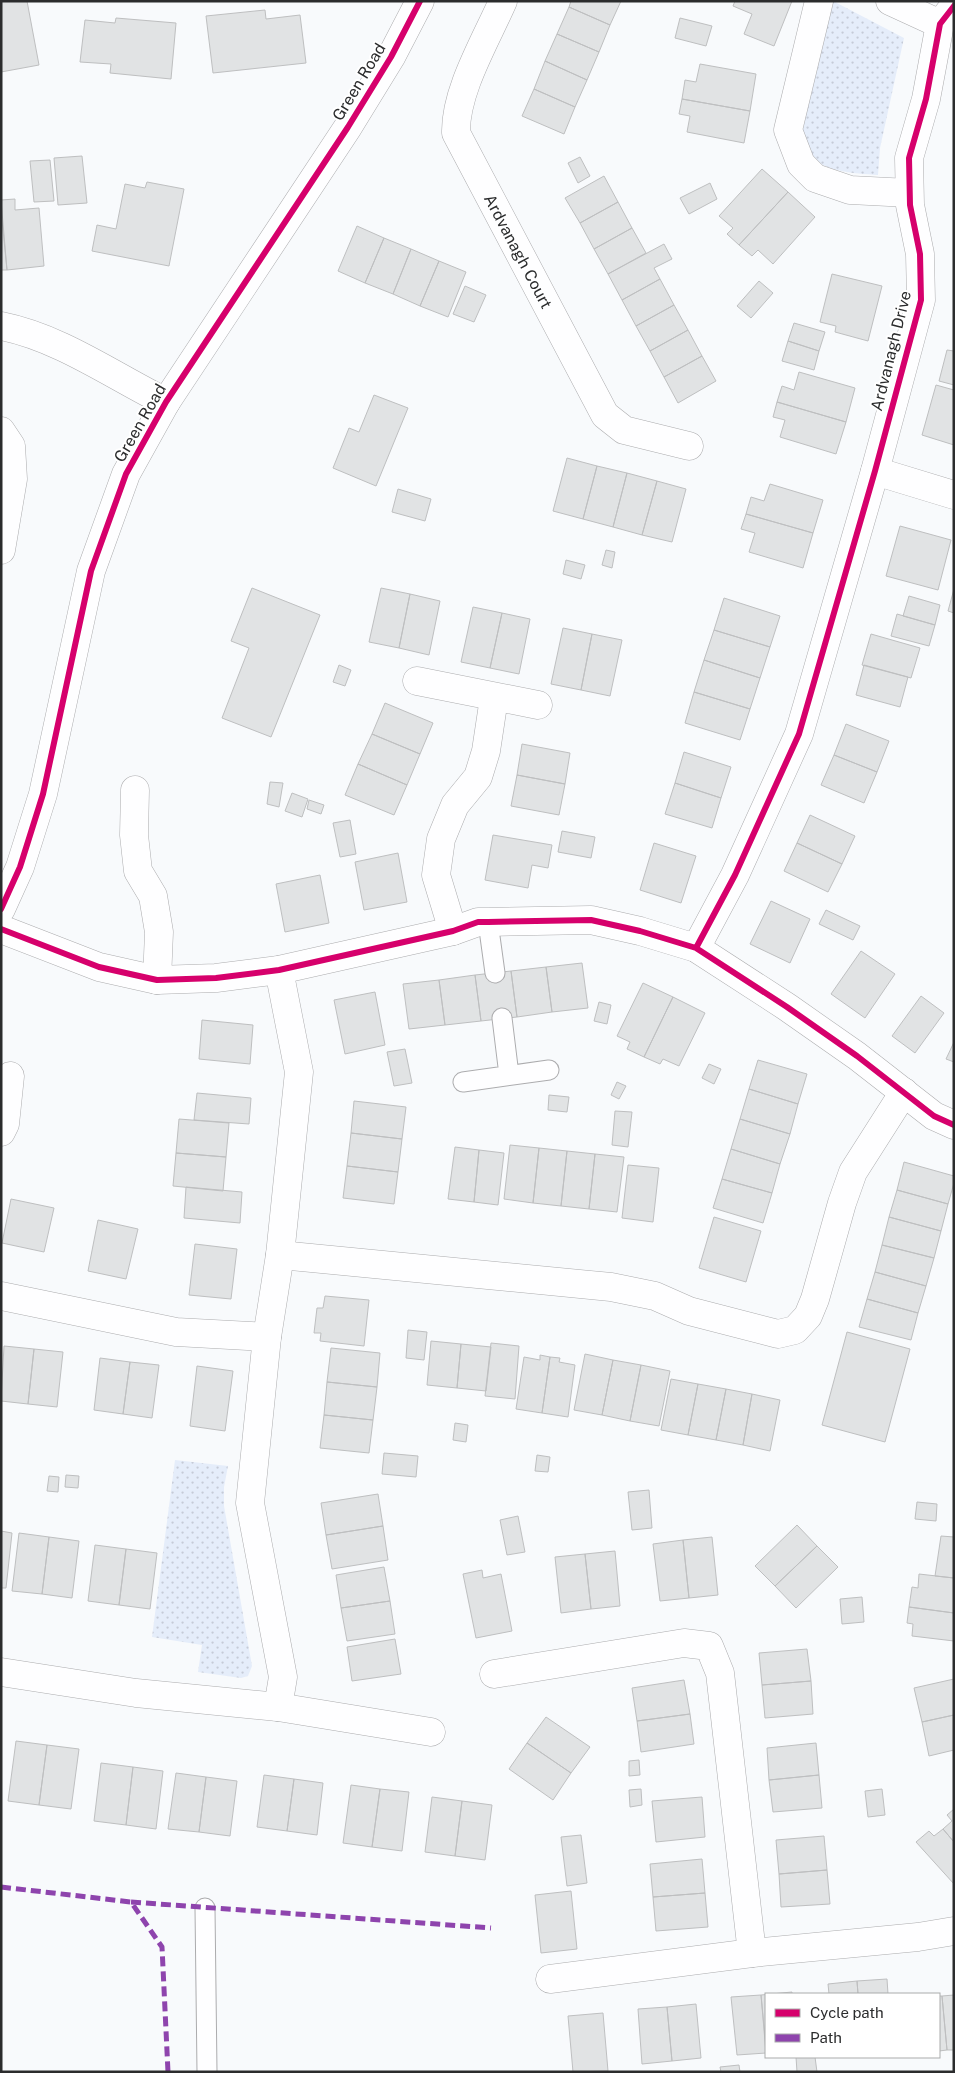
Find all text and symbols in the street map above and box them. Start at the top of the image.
street label: Green Road [328,40,390,124]
street label: Ardvanagh Court [480,191,556,312]
street label: Ardvanagh Drive [867,289,915,413]
street label: Green Road [110,381,170,465]
legend [765,1993,940,2058]
text: Cycle path [810,2004,884,2021]
text: Path [810,2029,842,2046]

